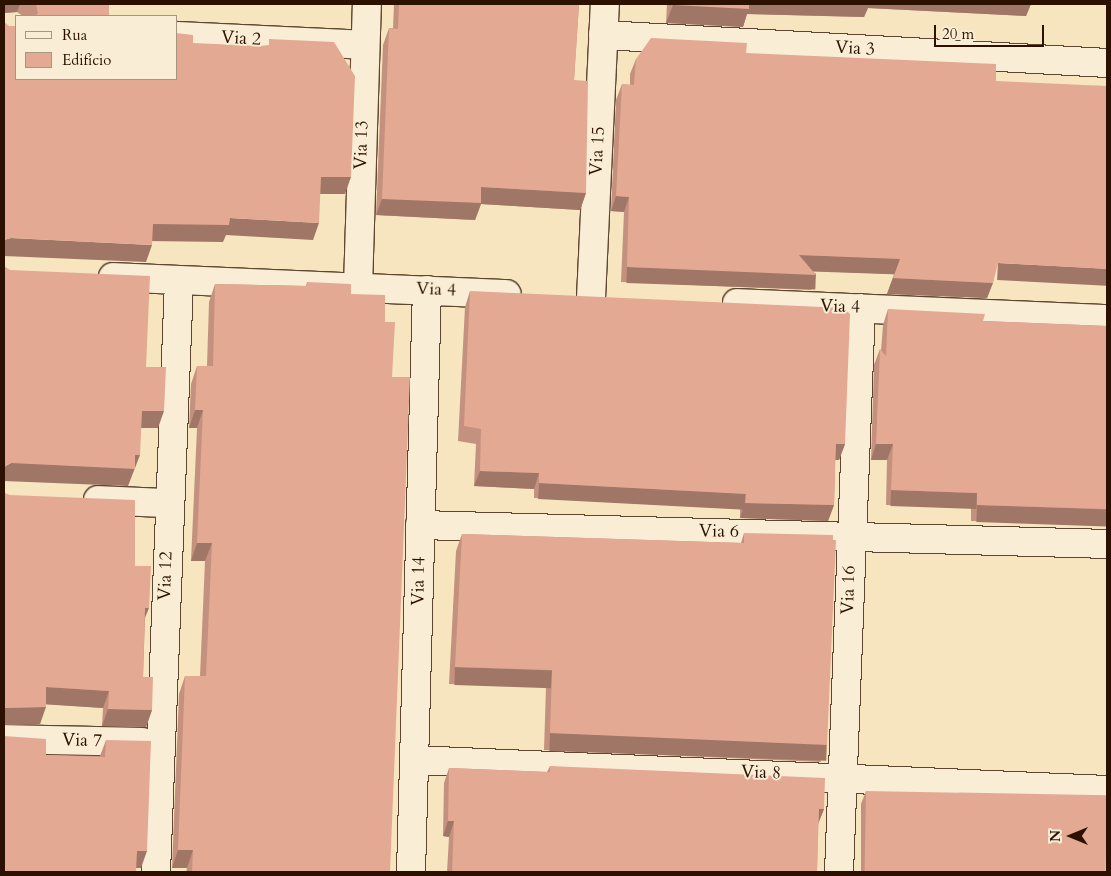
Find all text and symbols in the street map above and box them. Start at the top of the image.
legend [15,15,178,80]
scale bar [936,15,1046,47]
text: 20 m [942,24,974,44]
text: Rua [62,25,87,45]
street label: Via 2 [220,27,262,51]
street label: Via 3 [834,37,876,61]
text: Edifício [62,50,111,70]
street label: Via 13 [350,120,374,170]
street label: Via 15 [586,126,610,176]
street label: Via 4 [415,278,457,302]
street label: Via 4 [820,296,860,318]
street label: Via 6 [699,521,739,543]
street label: Via 12 [154,551,178,601]
street label: Via 14 [408,556,430,606]
street label: Via 16 [837,565,861,615]
street label: Via 7 [62,730,102,752]
street label: Via 8 [741,762,781,784]
north arrow [1046,811,1096,861]
text: N [1046,830,1065,842]

